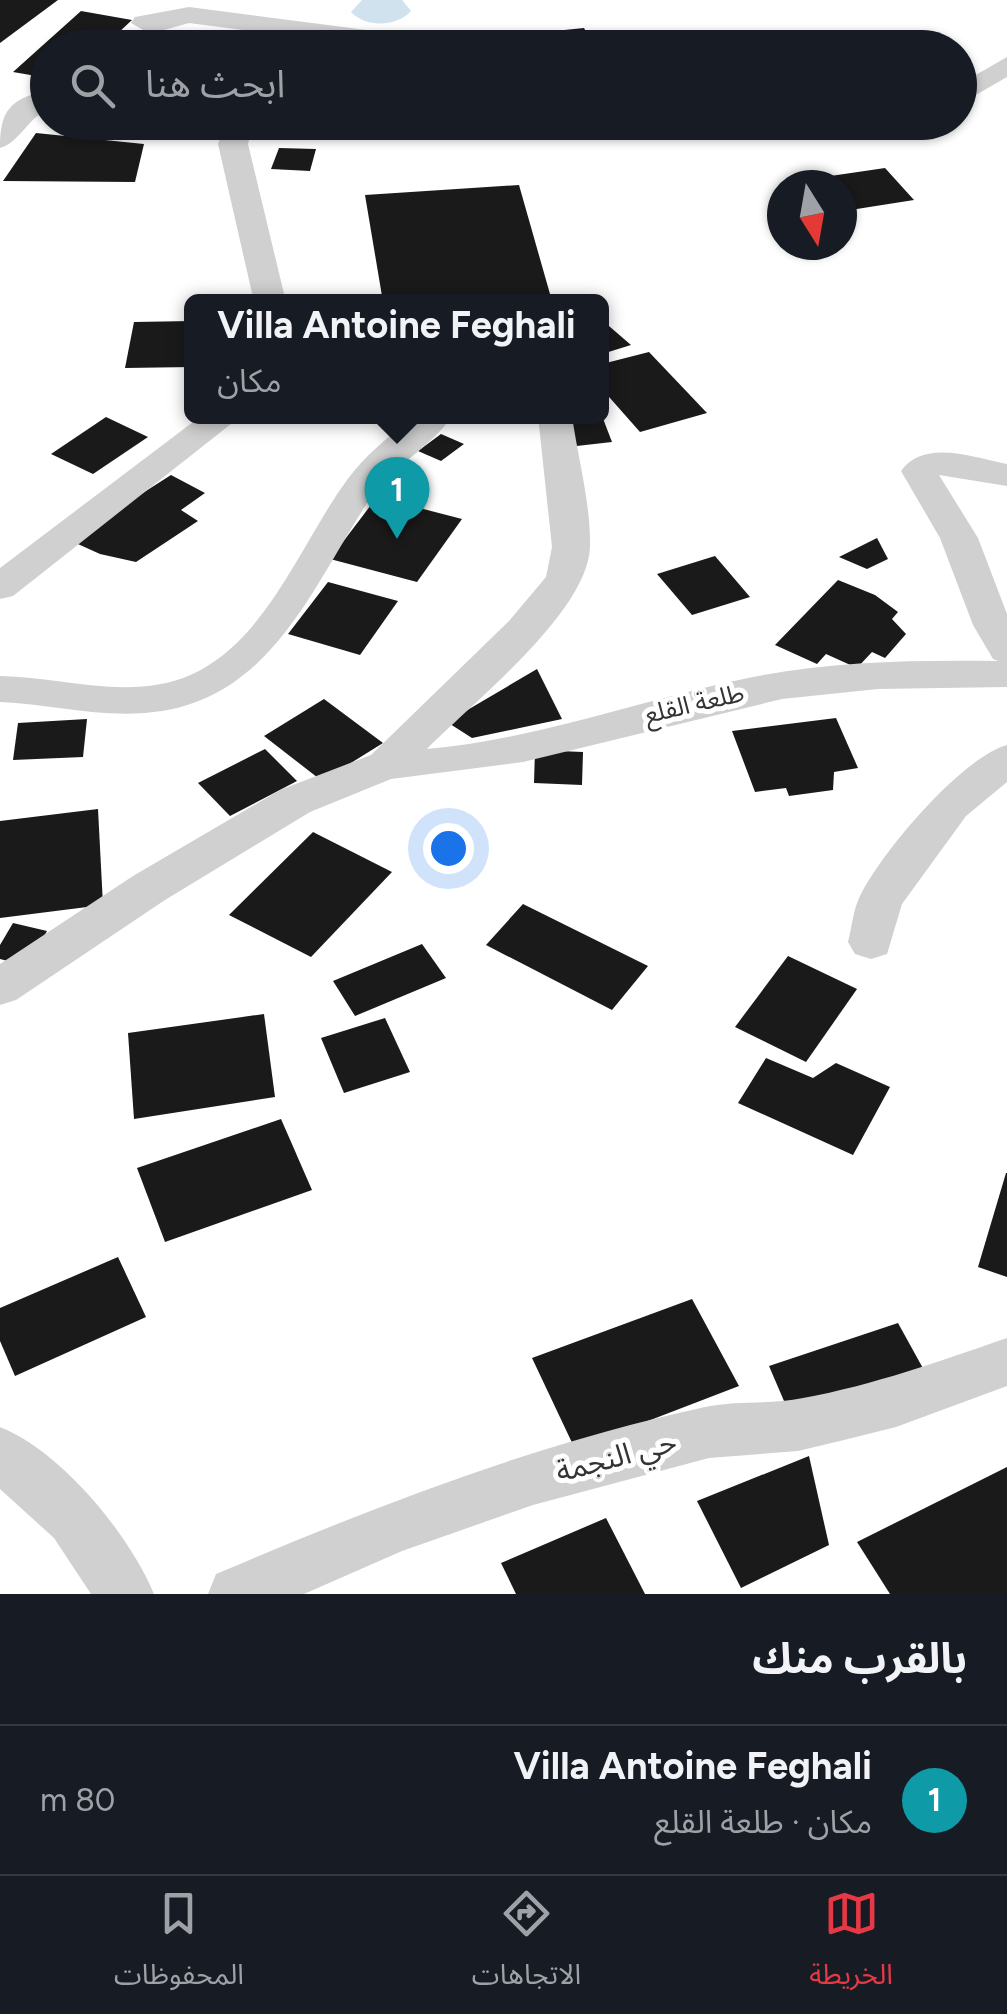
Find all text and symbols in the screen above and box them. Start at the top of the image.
search box [30,30,977,140]
icon: search [65,58,120,113]
text: ابحث هنا [145,61,285,107]
north arrow [767,170,857,260]
popup [184,294,609,424]
text: Villa Antoine Feghali [217,302,576,348]
text: مكان [217,362,281,400]
pin: 1 [364,456,430,539]
street label: طلعة القلع [641,677,748,733]
your location [423,823,474,874]
street label: حي النجمة [552,1422,682,1495]
text: بالقرب منك [752,1633,967,1684]
text: Villa Antoine Feghali [513,1743,872,1789]
text: 80 m [40,1781,115,1819]
text: 1 [928,1781,941,1819]
text: مكان · طلعة القلع [654,1803,872,1841]
tab: المحفوظات [114,1886,244,2005]
tab: الاتجاهات [472,1886,581,2005]
tab: الخريطة [809,1886,893,2005]

